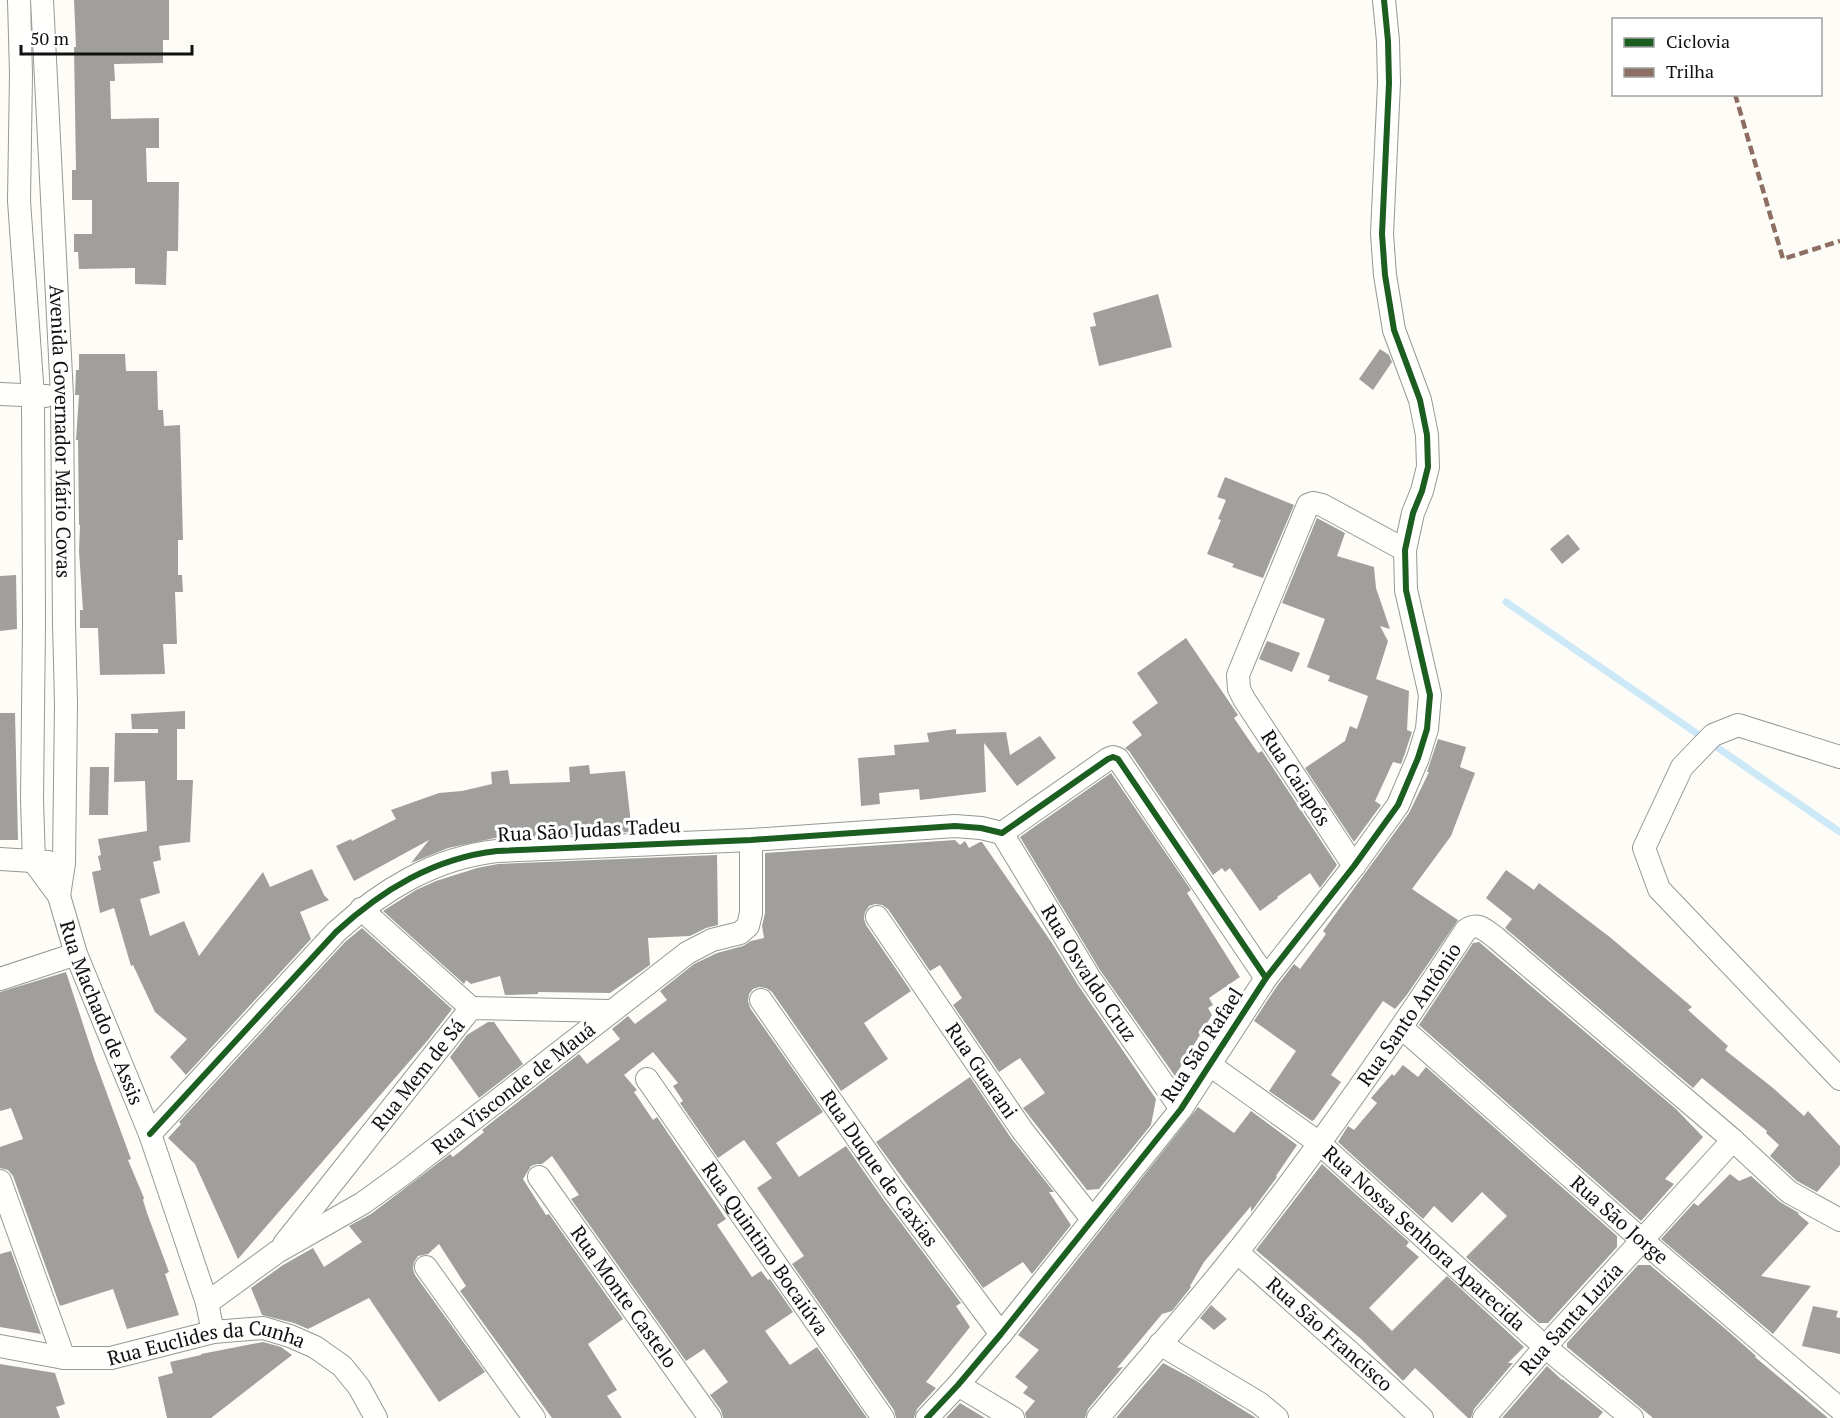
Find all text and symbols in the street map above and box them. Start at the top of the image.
scale bar [21,18,192,56]
legend [1612,18,1822,96]
text: 50 m [30,26,70,50]
text: Ciclovia [1666,29,1730,53]
text: Trilha [1666,59,1714,83]
street label: Avenida Governador Mário Covas [43,284,78,579]
street label: Rua Caiapós [1255,725,1338,831]
street label: Rua São Judas Tadeu [497,811,681,848]
street label: Rua Osvaldo Cruz [1035,899,1144,1047]
street label: Rua Machado de Assis [54,917,151,1109]
street label: Rua Santo Antônio [1350,937,1467,1091]
street label: Rua São Rafael [1154,982,1249,1107]
street label: Rua Mem de Sá [365,1013,470,1136]
street label: Rua Visconde de Mauá [426,1016,600,1160]
street label: Rua Guarani [940,1017,1024,1124]
street label: Rua Duque de Caxias [815,1085,945,1252]
street label: Rua Nossa Senhora Aparecida [1318,1139,1532,1336]
street label: Rua Quintino Bocaiúva [696,1157,835,1341]
street label: Rua São Jorge [1565,1169,1675,1270]
street label: Rua Monte Castelo [565,1220,684,1373]
street label: Rua Santa Luzia [1513,1256,1628,1380]
street label: Rua São Francisco [1261,1271,1399,1397]
street label: Rua Euclides da Cunha [104,1314,310,1371]

